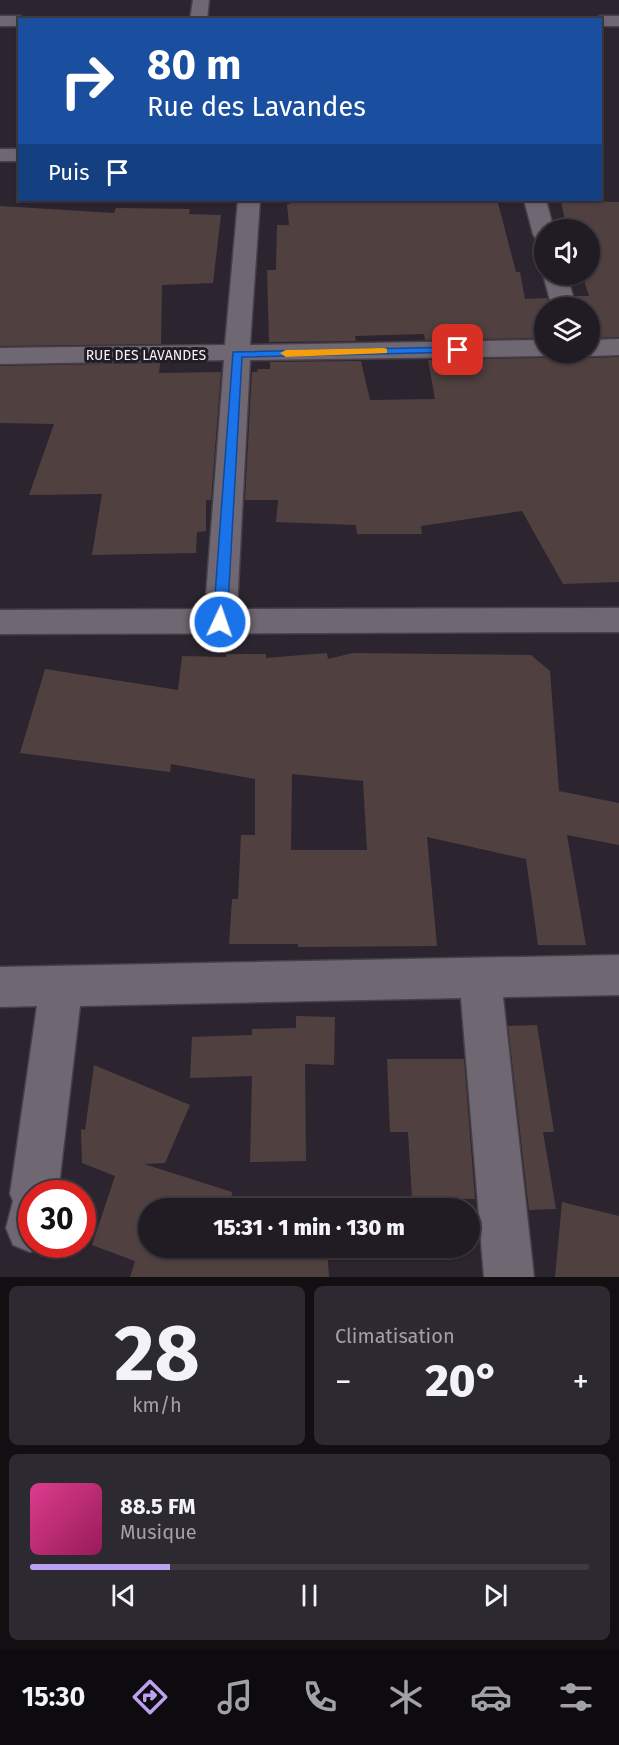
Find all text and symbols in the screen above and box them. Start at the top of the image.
text: 80 m [147,40,241,90]
icon: right [48,42,126,120]
text: Rue des Lavandes [147,91,366,123]
icon: arrive [101,156,134,189]
text: Puis [48,159,89,186]
map controls [534,219,600,363]
button: sound [534,219,600,285]
button: layers [534,297,600,363]
pin [432,324,483,375]
icon: arrive [441,333,474,366]
street label: RUE DES LAVANDES [86,347,207,364]
position arrow [188,590,252,654]
speed limit sign: 30 [18,1180,96,1258]
text: 15:31 · 1 min · 130 m [213,1214,405,1241]
text: 28 [114,1307,200,1401]
text: Climatisation [335,1324,455,1348]
text: 20° [425,1354,499,1408]
text: − [335,1362,352,1402]
text: + [573,1362,589,1402]
text: km/h [132,1393,182,1417]
text: 88.5 FM [120,1493,196,1520]
text: Musique [120,1520,197,1544]
icon: previous [107,1579,140,1612]
icon: pause [293,1579,326,1612]
icon: next [479,1579,512,1612]
icon: directions [129,1676,171,1718]
icon: music [214,1676,256,1718]
icon: phone [299,1676,341,1718]
icon: climate [385,1676,427,1718]
icon: car [470,1676,512,1718]
icon: filters [555,1676,597,1718]
text: 15:30 [22,1681,85,1713]

